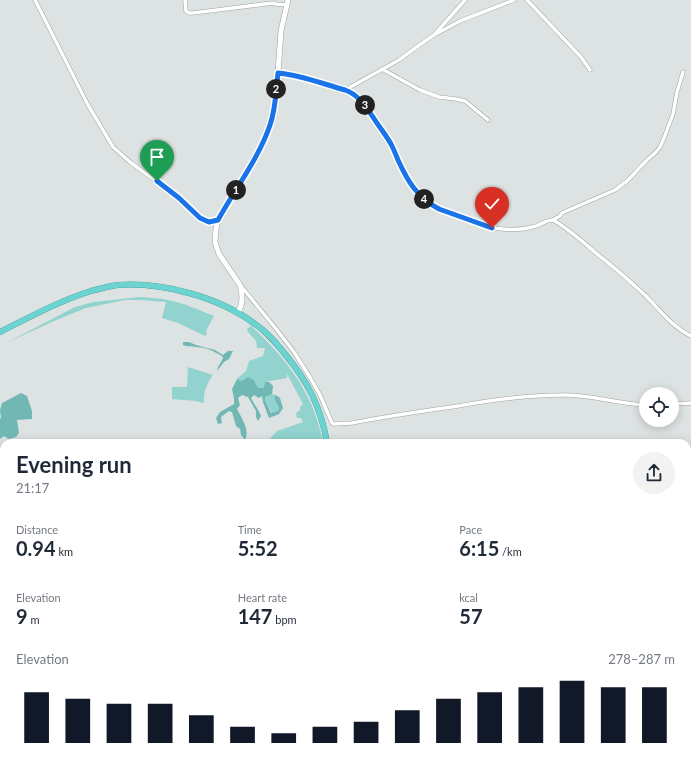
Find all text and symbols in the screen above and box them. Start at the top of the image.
pin: 2 [266,79,286,99]
text: 2 [273,82,279,95]
pin: 3 [355,95,375,115]
text: 3 [362,98,368,111]
pin [140,140,174,181]
icon: arrive [146,146,168,168]
pin: 1 [226,180,246,200]
text: 1 [233,183,239,196]
pin [475,187,509,228]
pin: 4 [414,189,434,209]
text: 4 [421,192,427,205]
icon: check [481,193,503,215]
map controls [639,387,679,427]
button: locate [639,387,679,427]
text: Evening run [16,451,132,478]
button: share [633,452,675,494]
text: 21:17 [16,480,49,496]
text: Distance [16,523,58,536]
text: Time [238,523,262,536]
text: Pace [459,523,482,536]
text: 0.94 [16,536,56,560]
text: 5:52 [238,536,278,560]
text: 6:15 [459,536,499,560]
text: km [56,545,73,558]
text: /km [499,545,522,558]
text: Elevation [16,591,61,604]
text: Heart rate [238,591,287,604]
text: kcal [459,591,478,604]
text: 9 [16,604,28,628]
text: 147 [238,604,272,628]
text: 57 [459,604,483,628]
text: m [28,613,39,626]
text: bpm [272,613,297,626]
text: Elevation [16,651,69,667]
text: 278–287 m [608,651,675,667]

